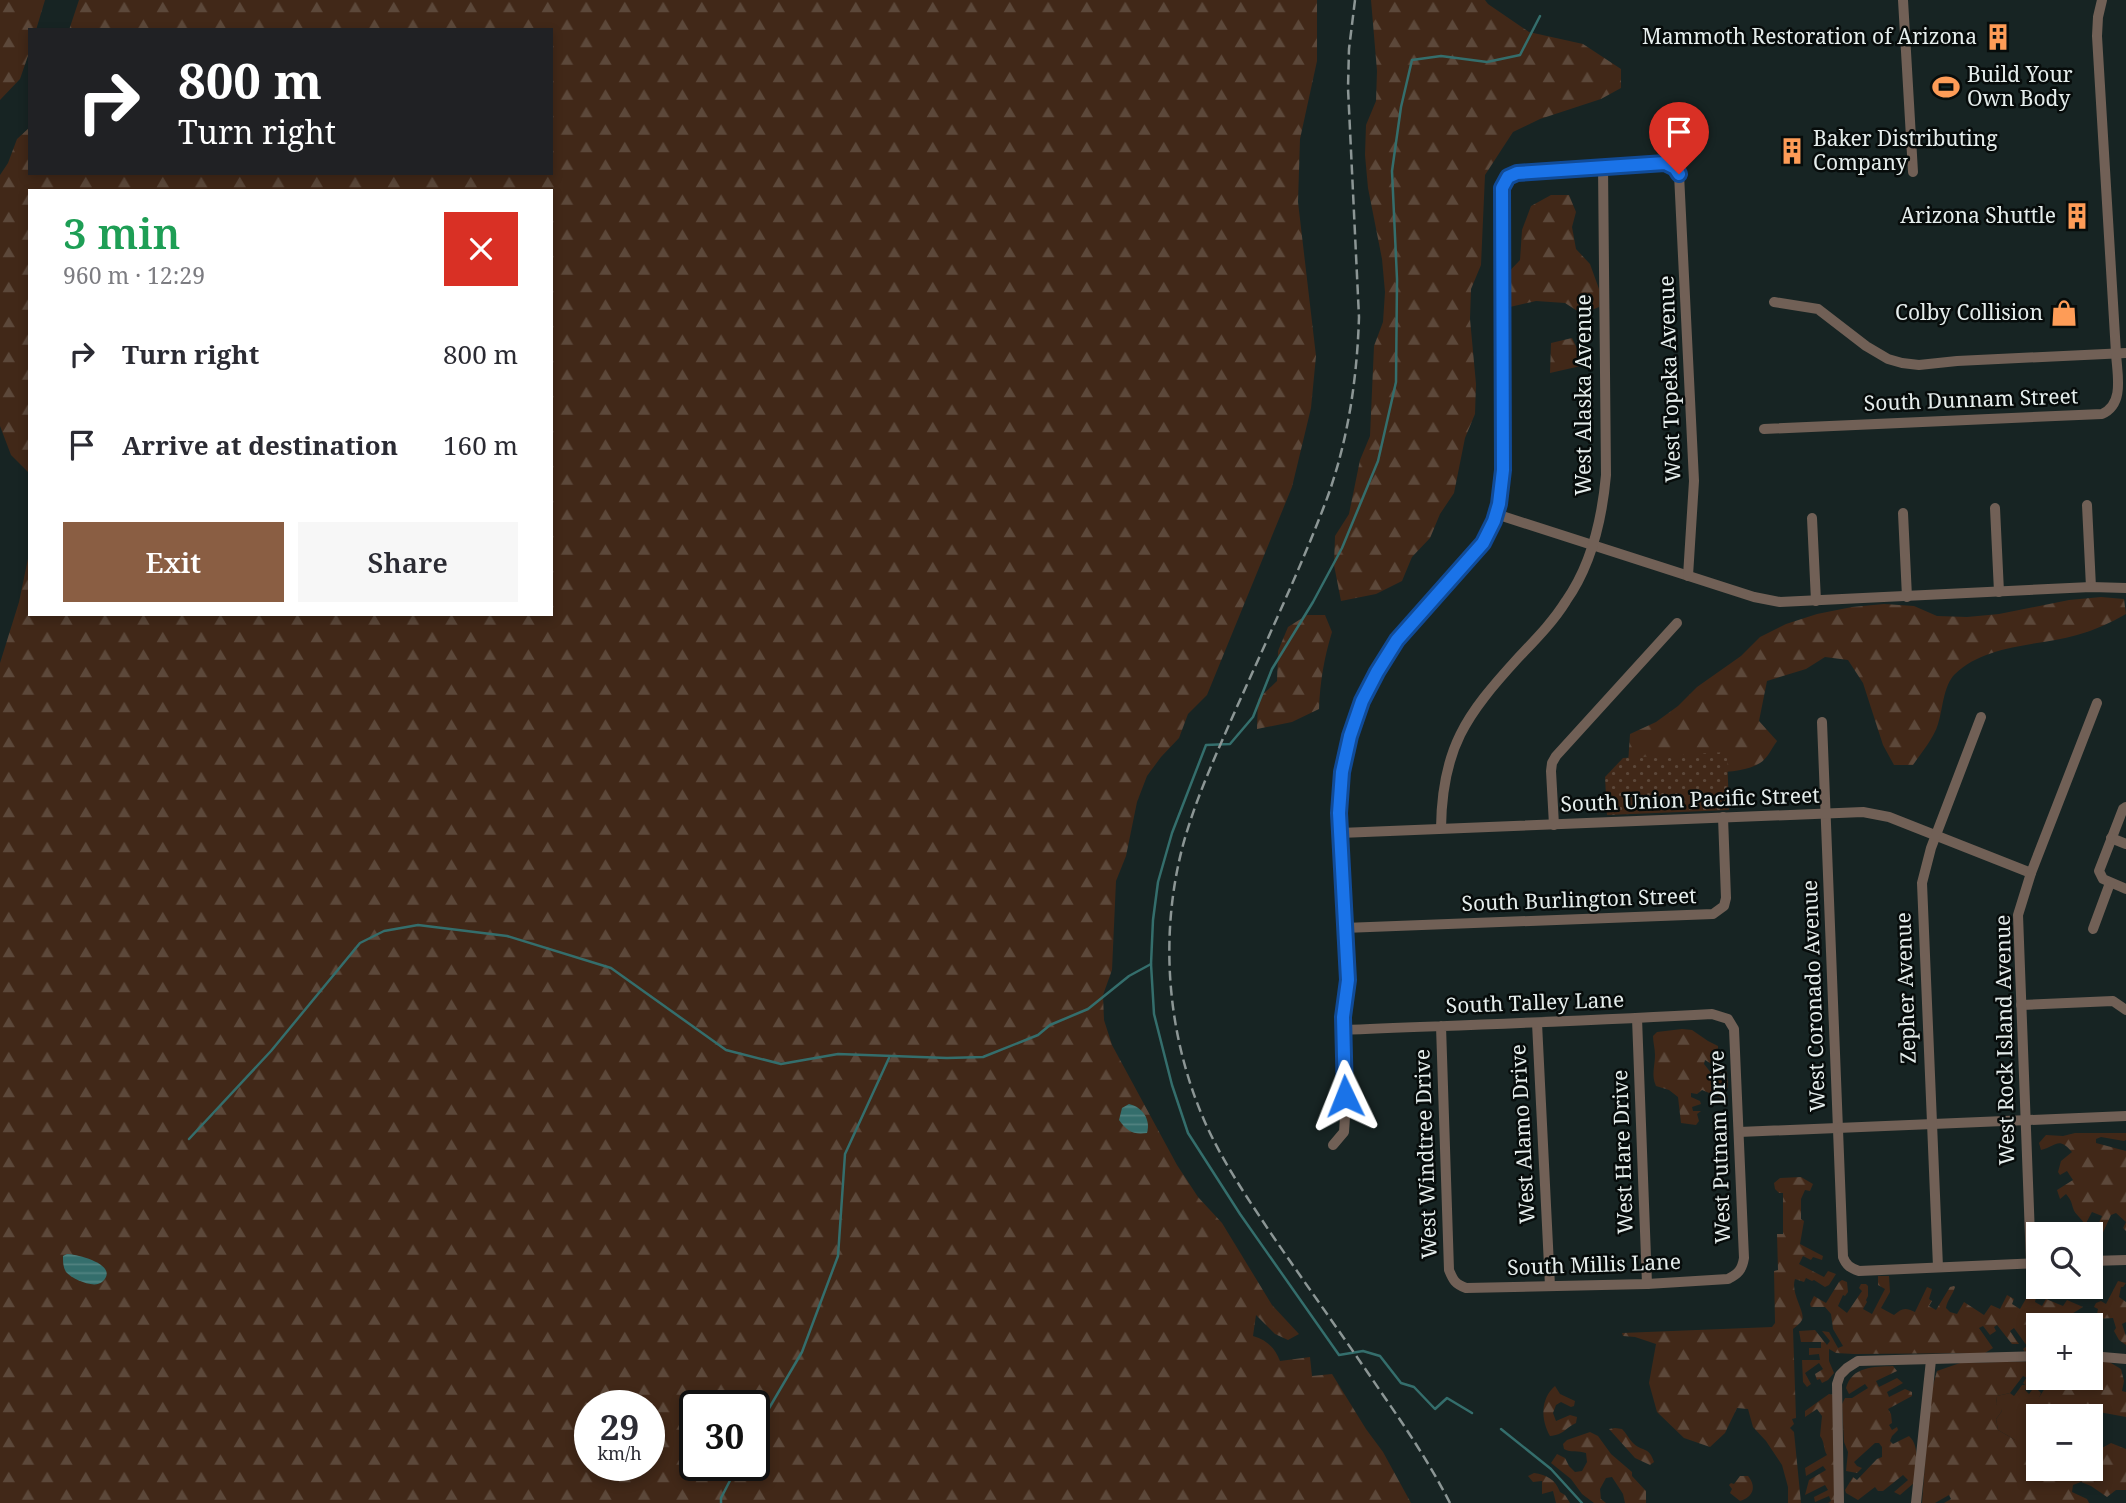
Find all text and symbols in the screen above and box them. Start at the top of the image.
place label: Mammoth Restoration of Arizona [1642,22,1977,50]
building icon: Mammoth Restoration of Arizona [1983,22,2013,52]
text: 800 m [178,47,322,113]
icon: right [63,56,154,147]
place label: Build Your Own Body [1967,60,2073,112]
sports icon: Build Your Own Body [1931,72,1961,102]
pin [1649,102,1709,174]
text: Turn right [178,110,336,153]
icon: arrive [1660,113,1698,151]
place label: Baker Distributing Company [1813,124,1998,176]
building icon: Baker Distributing Company [1777,136,1807,166]
place label: Arizona Shuttle [1900,201,2056,229]
building icon: Arizona Shuttle [2062,201,2092,231]
text: 3 min [63,204,180,261]
button: close [444,212,518,286]
text: 960 m · 12:29 [63,259,205,291]
street label: West Topeka Avenue [1651,275,1687,483]
street label: West Alaska Avenue [1569,294,1597,496]
place label: Colby Collision [1895,298,2043,326]
shop icon: Colby Collision [2049,298,2079,328]
icon: right [63,335,101,373]
text: Turn right [122,336,259,372]
text: 800 m [443,336,518,372]
street label: South Dunnam Street [1863,381,2079,417]
icon: arrive [63,426,101,464]
text: Arrive at destination [122,427,398,463]
text: 160 m [443,427,518,463]
button: Exit [63,522,284,602]
button: Share [298,522,518,602]
street label: South Union Pacific Street [1560,780,1820,818]
street label: West Coronado Avenue [1795,880,1831,1113]
street label: South Burlington Street [1461,881,1697,917]
street label: Zepher Avenue [1888,912,1922,1064]
street label: West Rock Island Avenue [1988,914,2020,1166]
street label: South Talley Lane [1445,985,1625,1019]
street label: West Alamo Drive [1503,1043,1541,1225]
street label: West Windtree Drive [1407,1049,1443,1259]
street label: West Putnam Drive [1702,1050,1736,1244]
position arrow [1308,1059,1382,1133]
street label: West Hare Drive [1605,1069,1639,1235]
map controls [2026,1222,2103,1481]
button: search [2026,1222,2103,1299]
street label: South Millis Lane [1507,1247,1681,1281]
button: + [2026,1313,2103,1390]
speed limit sign: 30 [679,1390,770,1481]
text: 29 [600,1403,639,1450]
button: − [2026,1404,2103,1481]
text: km/h [597,1441,642,1465]

